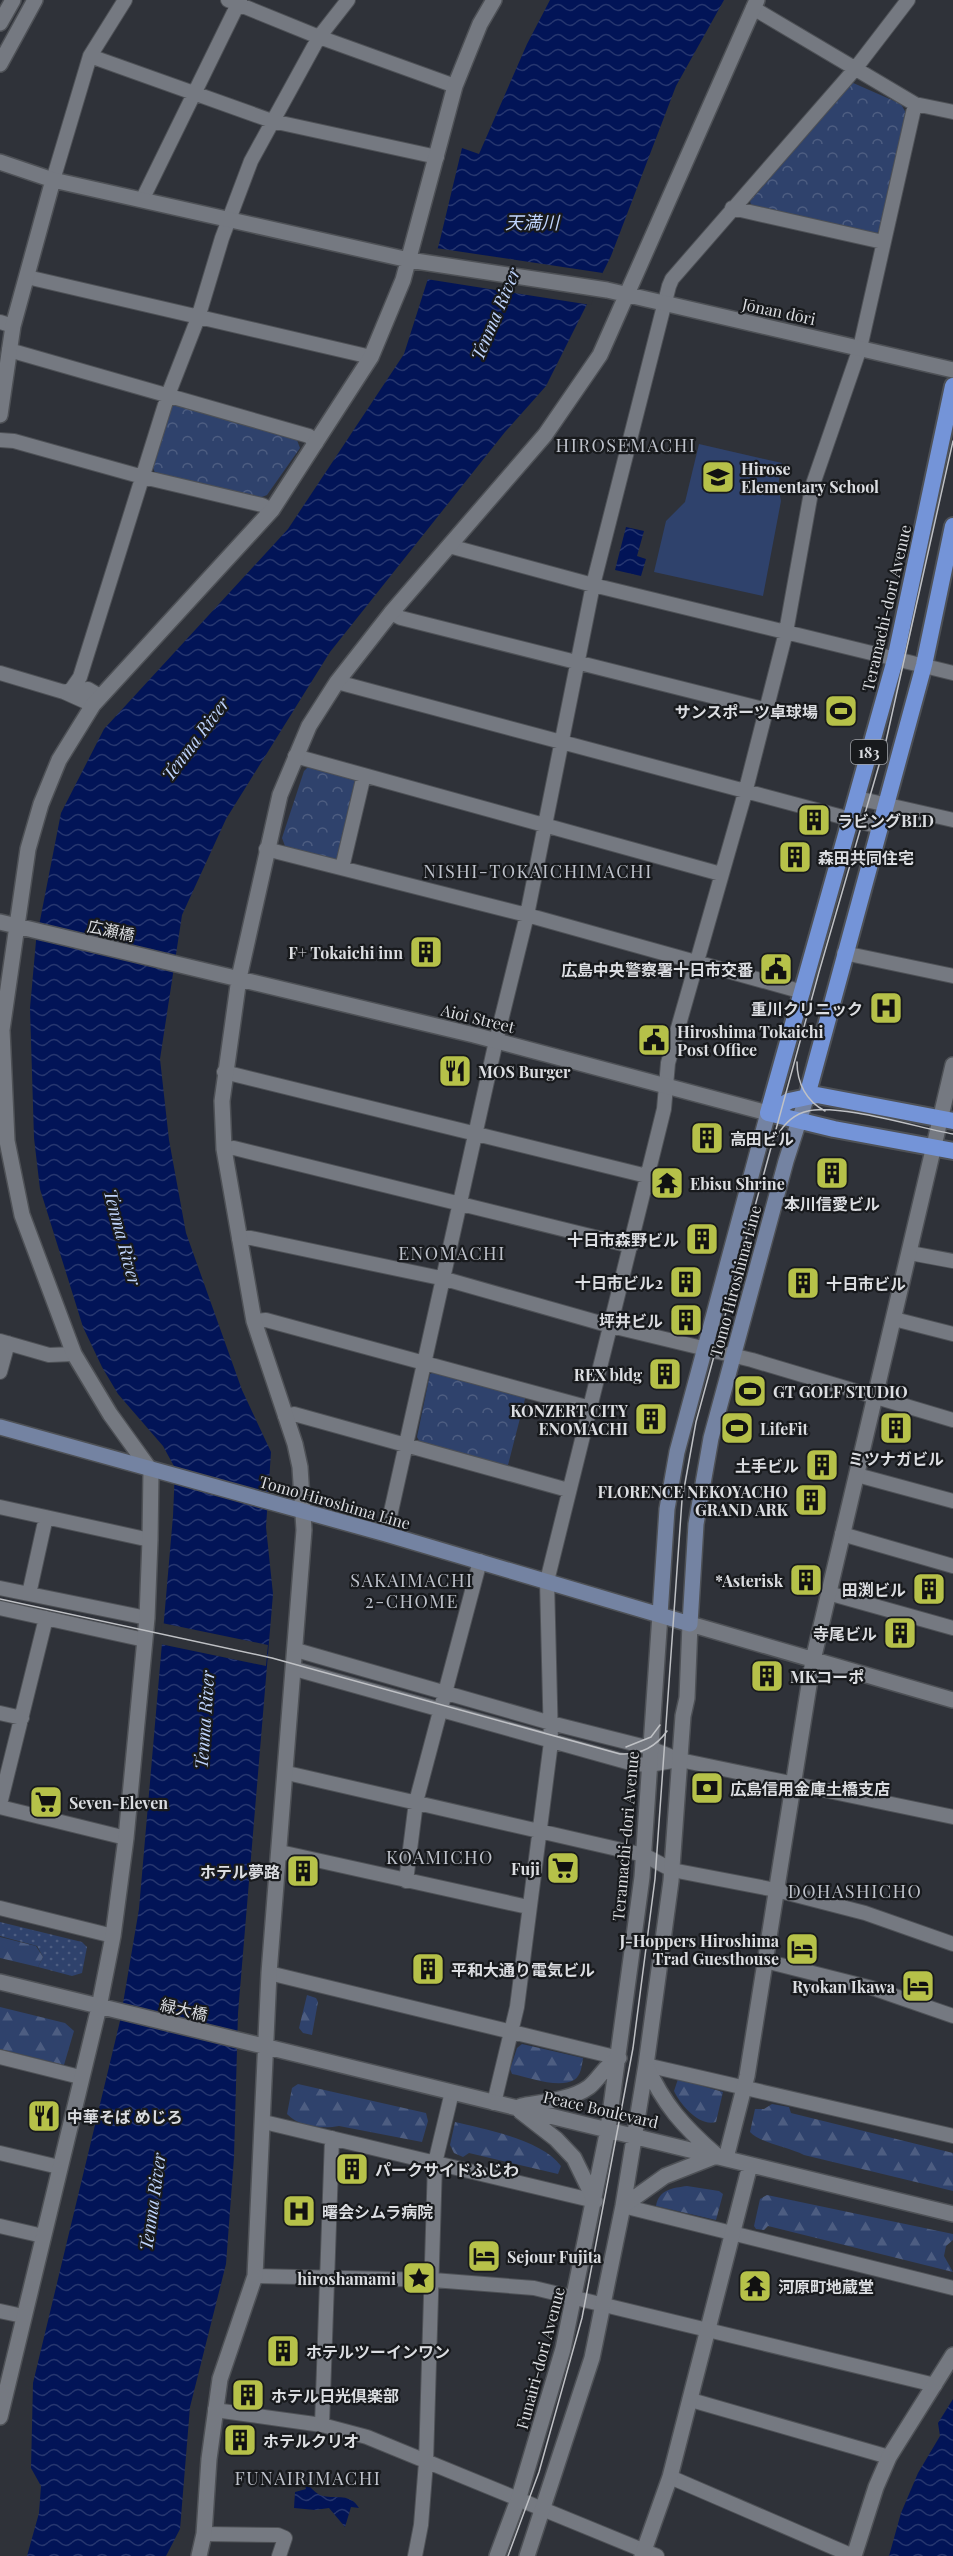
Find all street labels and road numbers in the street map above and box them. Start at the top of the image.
street label: Jōnan dōri [739,293,818,329]
street label: Teramachi-dori Avenue [857,523,915,693]
road number: 183 [851,740,887,764]
street label: 広瀬橋 [85,915,137,945]
street label: Aioi Street [438,998,517,1037]
street label: Tomo Hiroshima Line [705,1203,765,1359]
street label: Tomo Hiroshima Line [257,1470,413,1534]
street label: Teramachi-dori Avenue [607,1750,643,1922]
street label: 緑大橋 [158,1993,210,2025]
street label: Peace Boulevard [541,2086,661,2132]
street label: Funairi-dori Avenue [511,2285,569,2431]

